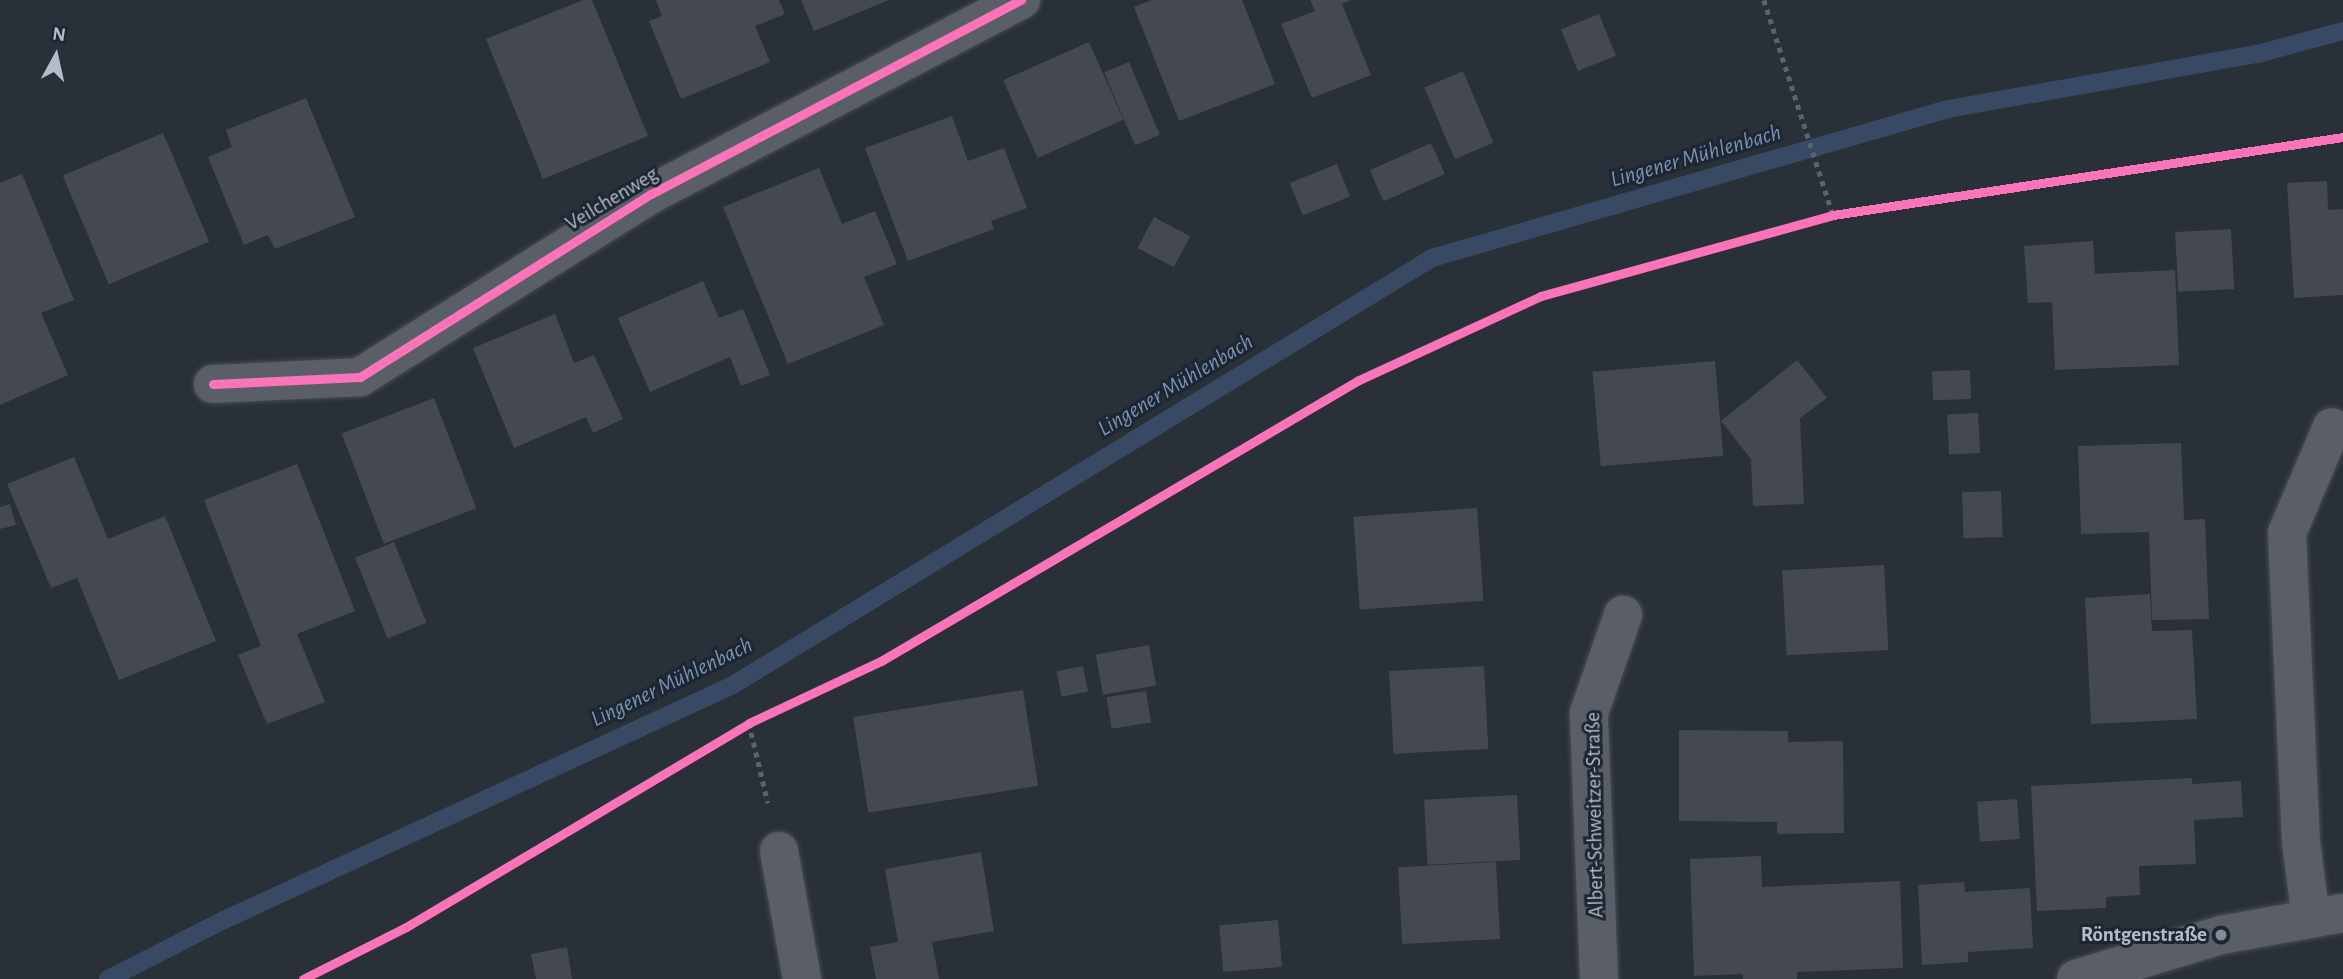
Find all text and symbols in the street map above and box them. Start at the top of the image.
north arrow [21,21,91,91]
text: N [51,24,67,45]
water label: Lingener Mühlenbach [1607,119,1785,195]
street label: Veilchenweg [561,162,663,236]
water label: Lingener Mühlenbach [1093,329,1259,443]
water label: Lingener Mühlenbach [587,632,757,734]
street label: Albert-Schweitzer-Straße [1581,712,1609,918]
place label: Röntgenstraße [2081,922,2207,948]
marker: Röntgenstraße [2213,927,2229,943]

